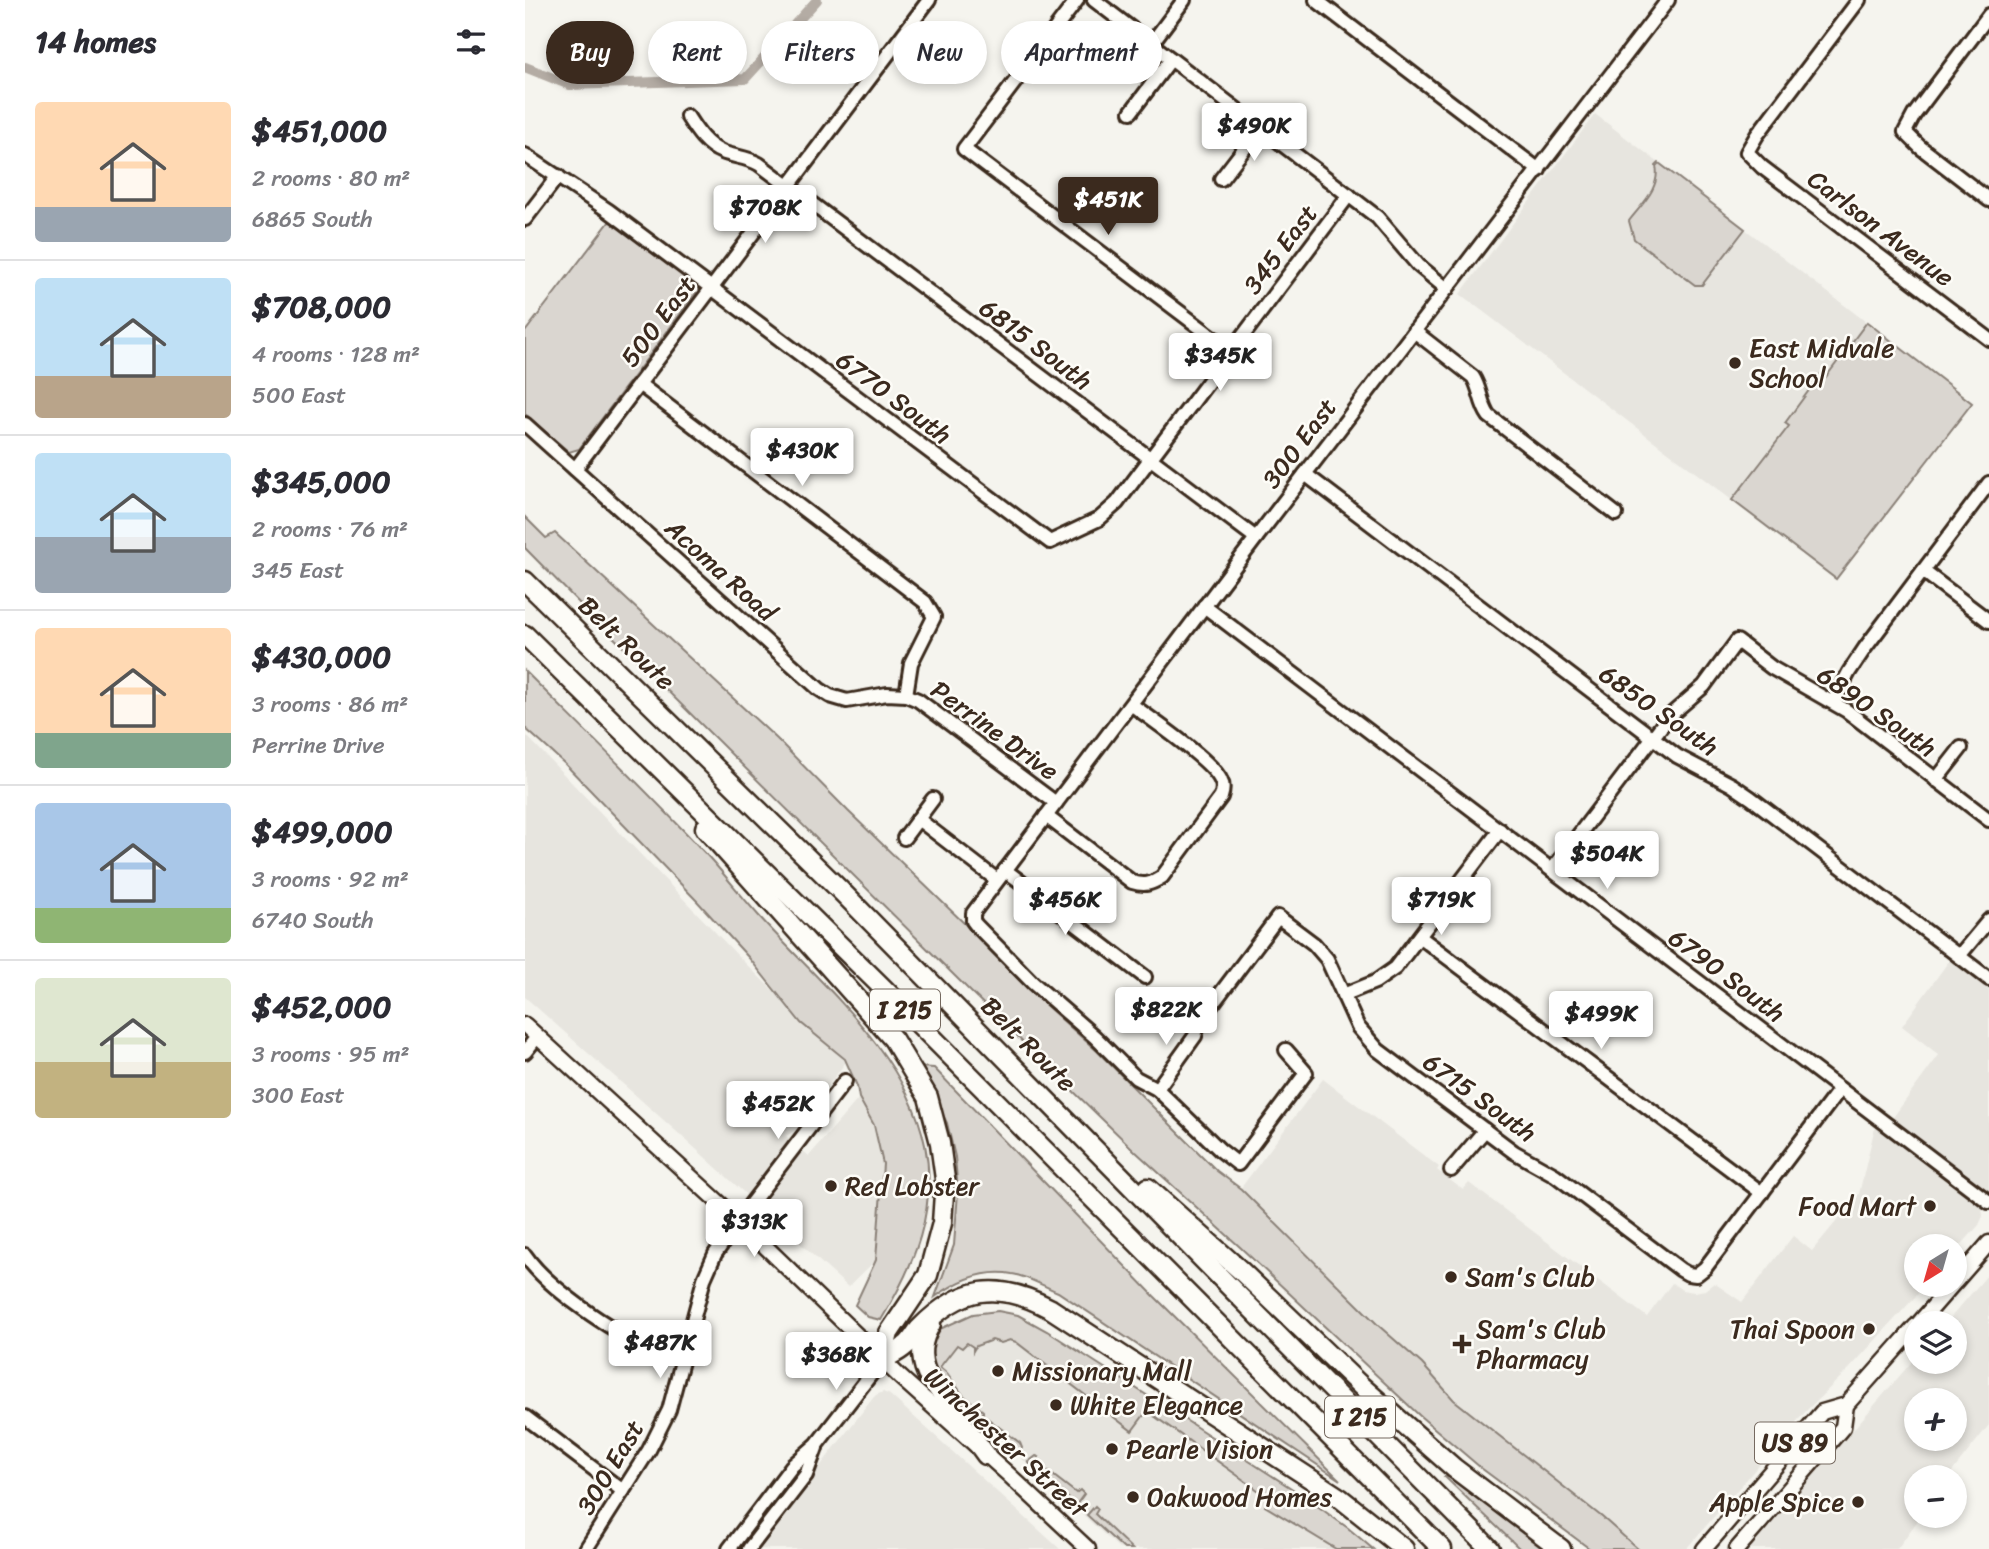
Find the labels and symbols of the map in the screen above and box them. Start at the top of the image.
pin: $490K [1205,104,1303,163]
street label: Carlson Avenue [1797,157,1965,299]
pin: $451K [1059,177,1157,237]
pin: $708K [716,186,814,245]
street label: 345 East [1230,194,1330,304]
street label: 500 East [608,265,708,377]
street label: 6815 South [969,286,1103,402]
place label: East Midvale School [1749,325,1895,401]
pin: $345K [1171,334,1269,393]
street label: 6770 South [826,338,962,456]
marker: East Midvale School [1727,355,1743,371]
street label: 300 East [1249,387,1349,499]
pin: $430K [753,428,851,488]
street label: Acoma Road [653,506,790,635]
street label: Belt Route [567,584,687,702]
street label: 6850 South [1589,652,1729,768]
street label: 6890 South [1807,653,1947,769]
street label: Perrine Drive [921,667,1069,793]
pin: $504K [1558,832,1656,891]
pin: $456K [1016,878,1114,937]
pin: $719K [1392,878,1490,937]
street label: 6790 South [1658,915,1796,1035]
street label: Belt Route [970,985,1088,1103]
pin: $822K [1117,988,1215,1047]
road number: I 215 [870,990,940,1030]
pin: $499K [1552,992,1650,1051]
street label: 6715 South [1413,1040,1547,1154]
pin: $452K [729,1082,827,1141]
place label: Red Lobster [845,1163,980,1209]
marker: Red Lobster [823,1178,839,1194]
place label: Food Mart [1799,1183,1918,1229]
marker: Food Mart [1922,1198,1938,1214]
pin: $313K [705,1200,803,1259]
north arrow [1904,1234,1967,1297]
place label: Sam's Club [1465,1254,1595,1300]
marker: Sam's Club [1443,1269,1459,1285]
place label: Sam's Club Pharmacy [1476,1306,1606,1382]
place label: Thai Spoon [1730,1306,1855,1352]
pin: $487K [611,1320,709,1380]
marker: Thai Spoon [1861,1321,1877,1337]
pin: $368K [787,1332,885,1392]
marker: Sam's Club Pharmacy [1454,1336,1470,1352]
place label: Missionary Mall [1012,1348,1192,1394]
street label: Winchester Street [913,1355,1101,1530]
marker: Missionary Mall [990,1363,1006,1379]
place label: White Elegance [1070,1382,1243,1428]
road number: I 215 [1325,1396,1395,1437]
marker: White Elegance [1048,1397,1064,1413]
street label: 300 East [563,1410,657,1524]
road number: US 89 [1755,1422,1835,1464]
place label: Pearle Vision [1126,1426,1273,1472]
marker: Pearle Vision [1104,1441,1120,1457]
place label: Oakwood Homes [1147,1474,1332,1520]
place label: Apple Spice [1708,1479,1844,1525]
marker: Oakwood Homes [1125,1489,1141,1505]
marker: Apple Spice [1850,1494,1866,1510]

